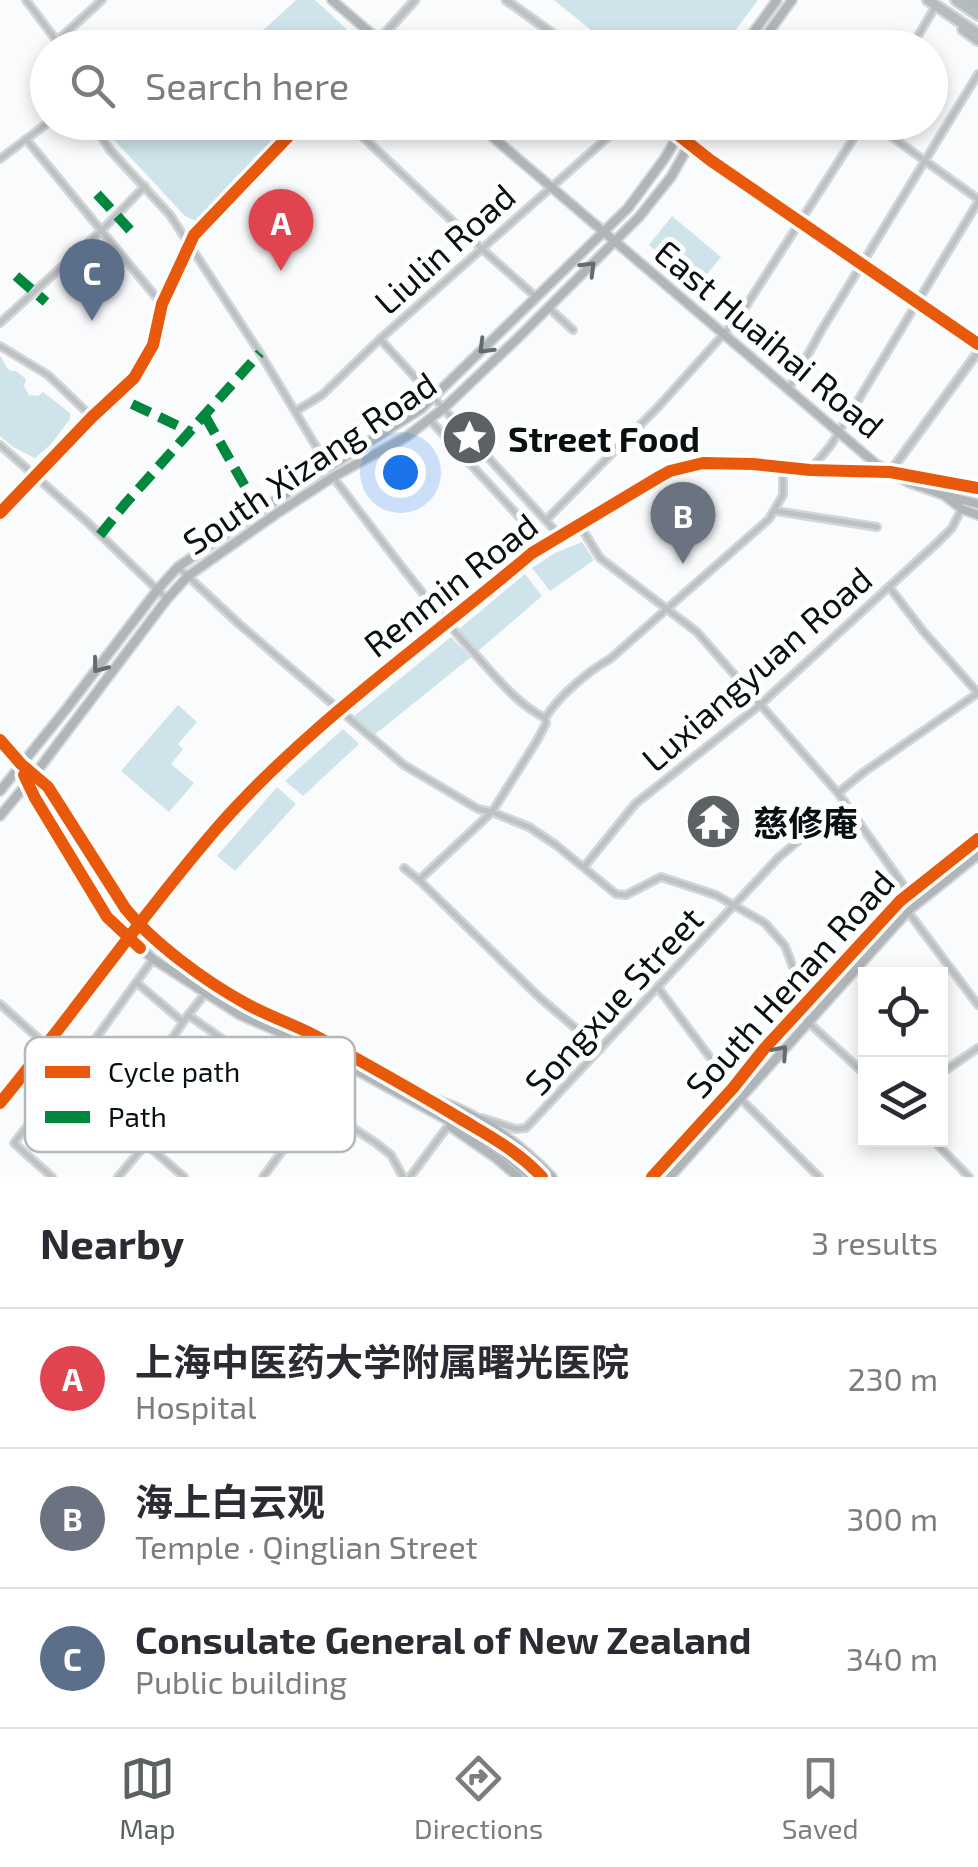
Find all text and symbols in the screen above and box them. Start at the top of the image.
search box [30,30,948,140]
icon: search [65,58,120,113]
text: Search here [145,62,349,108]
street label: Liulin Road [365,174,523,322]
pin: A [248,188,314,271]
street label: East Huaihai Road [647,230,893,446]
pin: C [59,238,124,321]
one-way arrow [578,261,596,279]
one-way arrow [479,336,497,354]
street label: South Xizang Road [174,362,444,562]
place icon: Street Food [439,408,499,468]
place label: Street Food [508,417,700,459]
your location [375,447,426,498]
pin: B [650,482,716,564]
street label: Renmin Road [355,503,545,665]
street label: Luxiangyuan Road [633,557,879,779]
one-way arrow [93,655,110,673]
temple icon: 慈修庵 [684,792,744,852]
place label: 慈修庵 [753,801,858,843]
street label: South Henan Road [676,861,902,1105]
street label: Songxue Street [515,897,711,1103]
map controls [858,967,948,1147]
button: locate [858,967,948,1057]
legend [25,1037,355,1152]
one-way arrow [770,1045,788,1064]
text: Cycle path [108,1054,240,1088]
button: layers [858,1057,948,1147]
text: Path [108,1099,167,1133]
text: Nearby [40,1217,184,1267]
text: 3 results [811,1223,938,1261]
text: 上海中医药大学附属曙光医院 [135,1338,629,1384]
text: A [62,1359,83,1397]
text: 230 m [848,1359,938,1397]
text: Hospital [135,1387,257,1425]
text: 海上白云观 [135,1478,325,1524]
text: B [62,1499,83,1537]
text: 300 m [846,1499,938,1537]
text: Temple · Qinglian Street [135,1527,478,1565]
text: Consulate General of New Zealand [135,1616,751,1662]
text: C [63,1639,82,1677]
text: 340 m [846,1639,938,1677]
text: Public building [135,1662,347,1700]
tab: Map [119,1751,175,1845]
tab: Directions [414,1751,543,1845]
tab: Saved [782,1751,859,1845]

